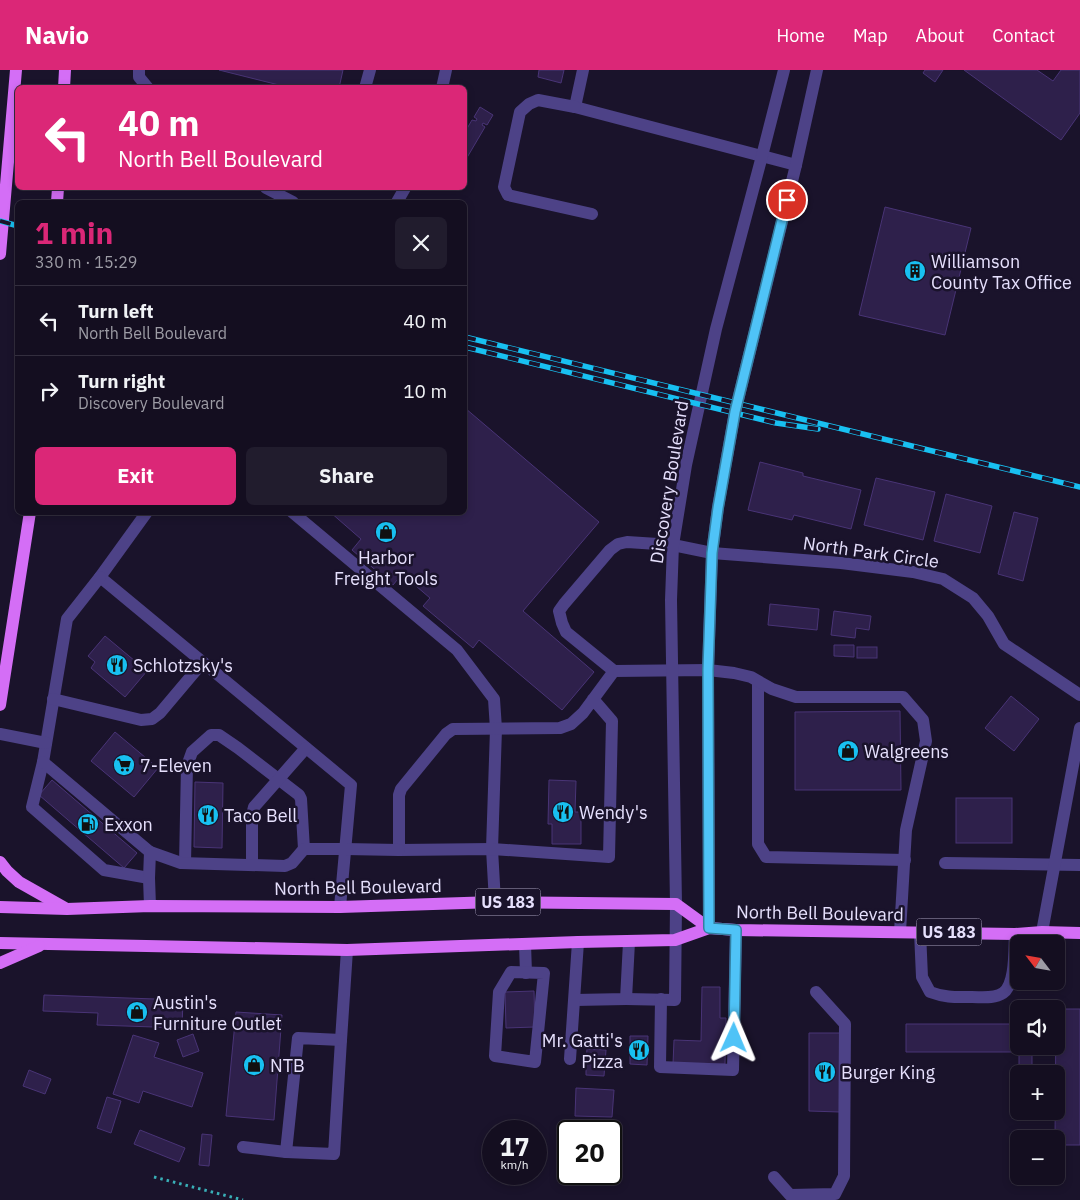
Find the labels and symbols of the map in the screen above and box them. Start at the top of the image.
pin [766,179,808,221]
place label: Williamson County Tax Office [931,250,1072,294]
building icon: Williamson County Tax Office [903,259,927,283]
street label: Discovery Boulevard [645,399,693,565]
shop icon: Harbor Freight Tools [374,520,398,544]
street label: North Park Circle [802,531,941,573]
place label: Harbor Freight Tools [334,546,438,590]
restaurant icon: Schlotzsky's [105,653,129,677]
place label: Schlotzsky's [133,654,233,677]
shop icon: Walgreens [836,739,860,763]
place label: Walgreens [864,740,949,763]
supermarket icon: 7-Eleven [112,753,136,777]
place label: 7-Eleven [140,754,212,777]
restaurant icon: Wendy's [551,800,575,824]
place label: Wendy's [579,801,648,824]
restaurant icon: Taco Bell [196,803,220,827]
place label: Taco Bell [224,804,297,827]
fuel station icon: Exxon [76,812,100,836]
place label: Exxon [104,813,153,836]
street label: North Bell Boulevard [274,874,442,900]
road number: US 183 [476,889,540,916]
street label: North Bell Boulevard [736,900,904,926]
road number: US 183 [916,919,982,946]
north arrow [1010,935,1065,990]
place label: Austin's Furniture Outlet [153,991,282,1035]
shop icon: Austin's Furniture Outlet [125,1000,149,1024]
position arrow [707,1011,759,1063]
place label: Mr. Gatti's Pizza [542,1029,623,1073]
restaurant icon: Mr. Gatti's Pizza [627,1038,651,1062]
shop icon: NTB [242,1053,266,1077]
place label: NTB [270,1054,305,1077]
restaurant icon: Burger King [813,1060,837,1084]
place label: Burger King [841,1061,935,1084]
speed limit sign: 20 [557,1120,622,1185]

